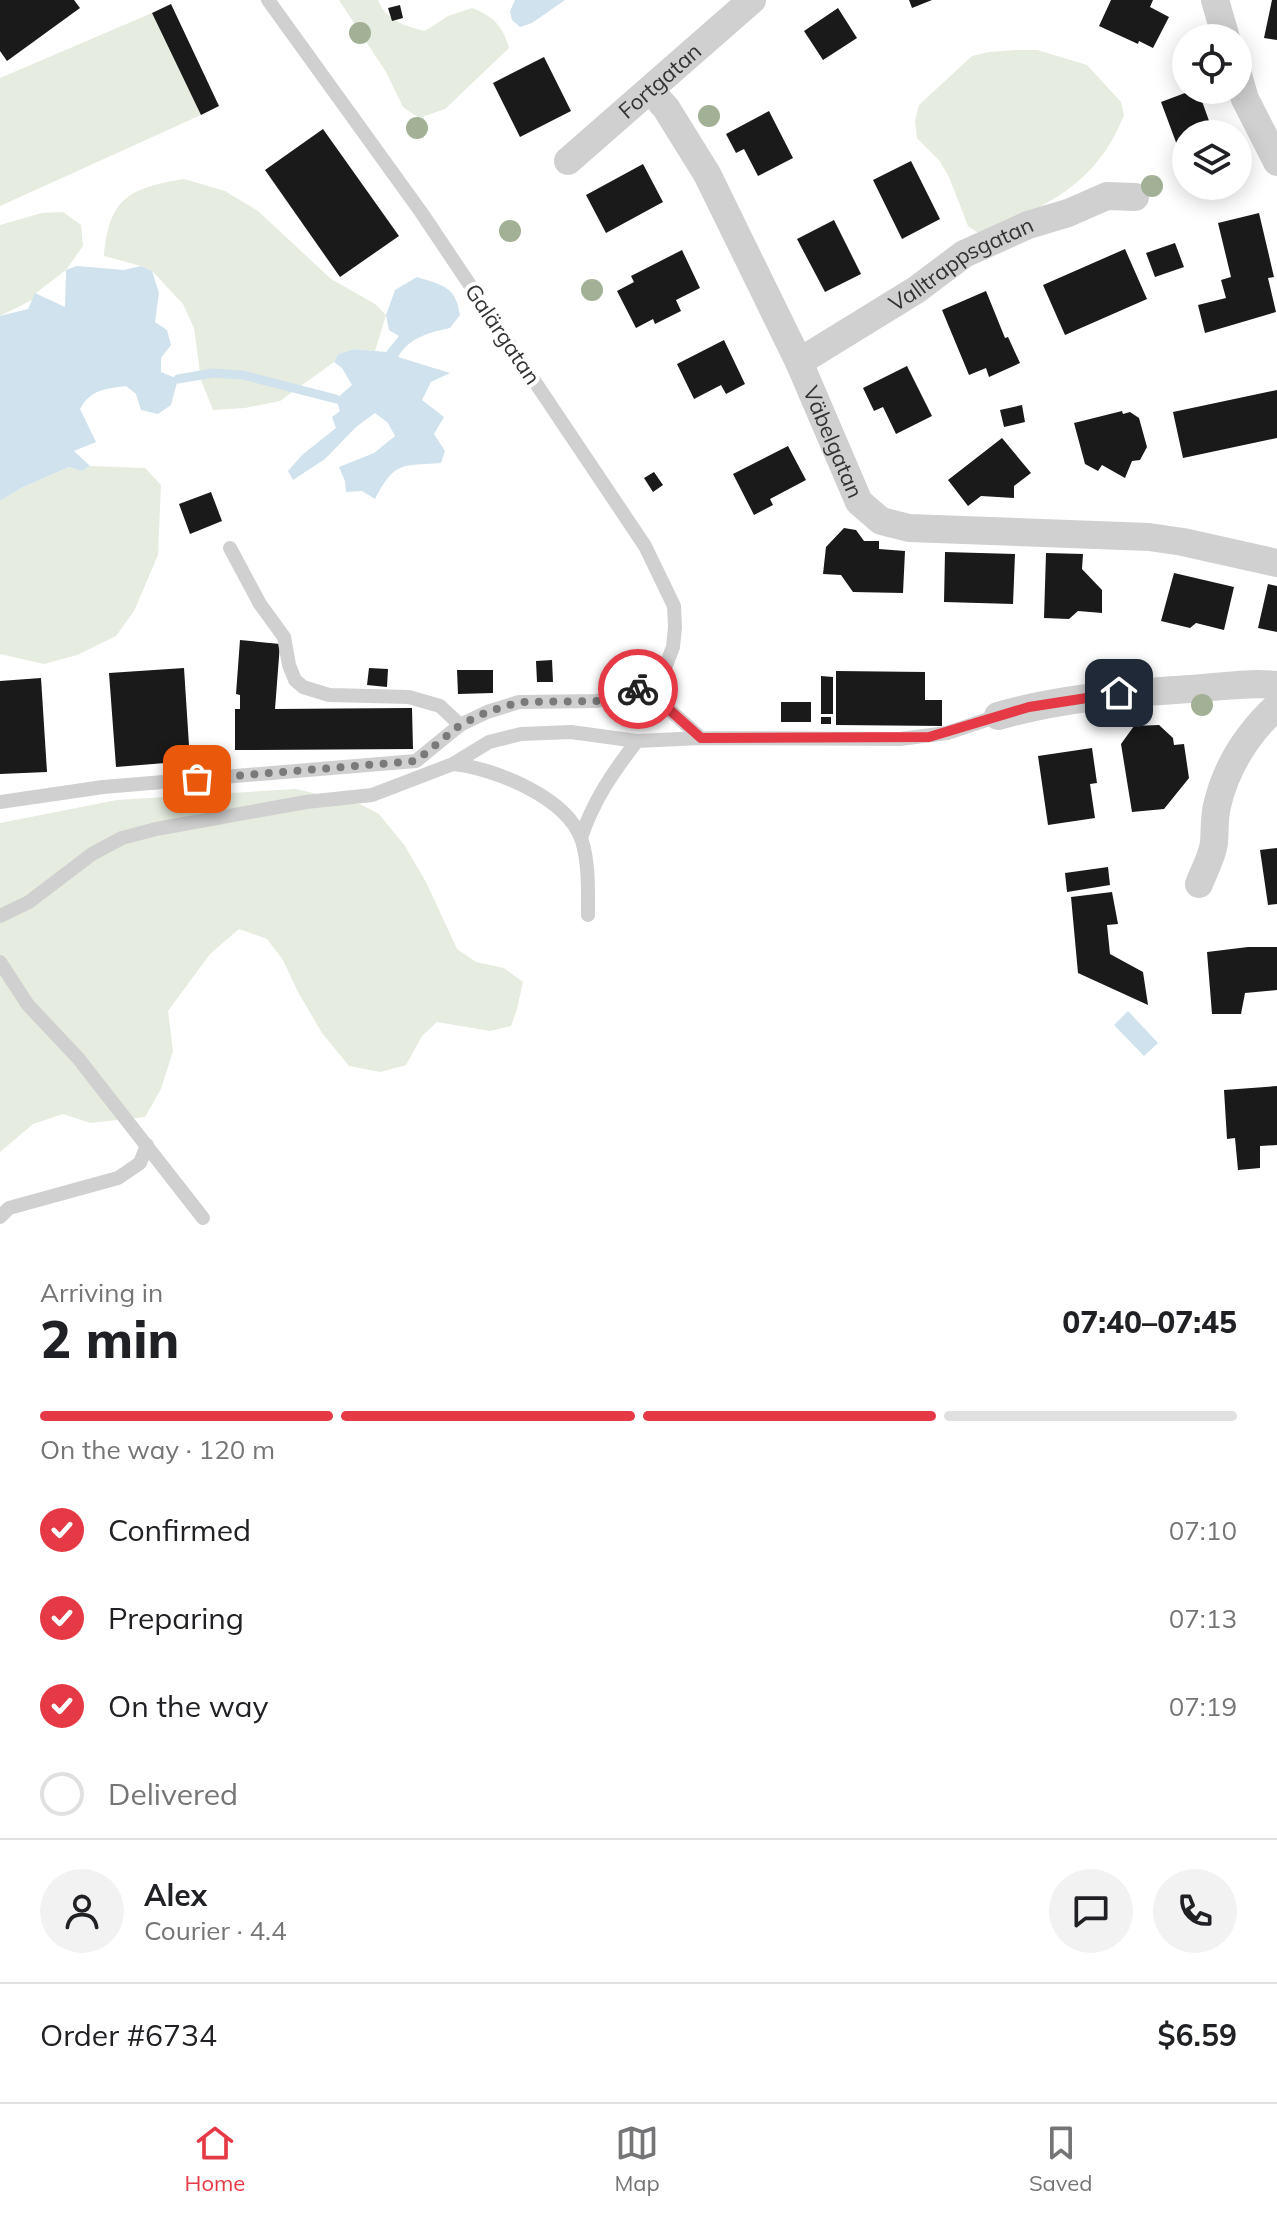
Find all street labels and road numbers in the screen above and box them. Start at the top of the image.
street label: Fortgatan [613,37,707,124]
street label: Valltrappsgatan [884,210,1038,317]
street label: Galärgatan [459,278,547,390]
street label: Väbelgatan [797,382,870,502]

